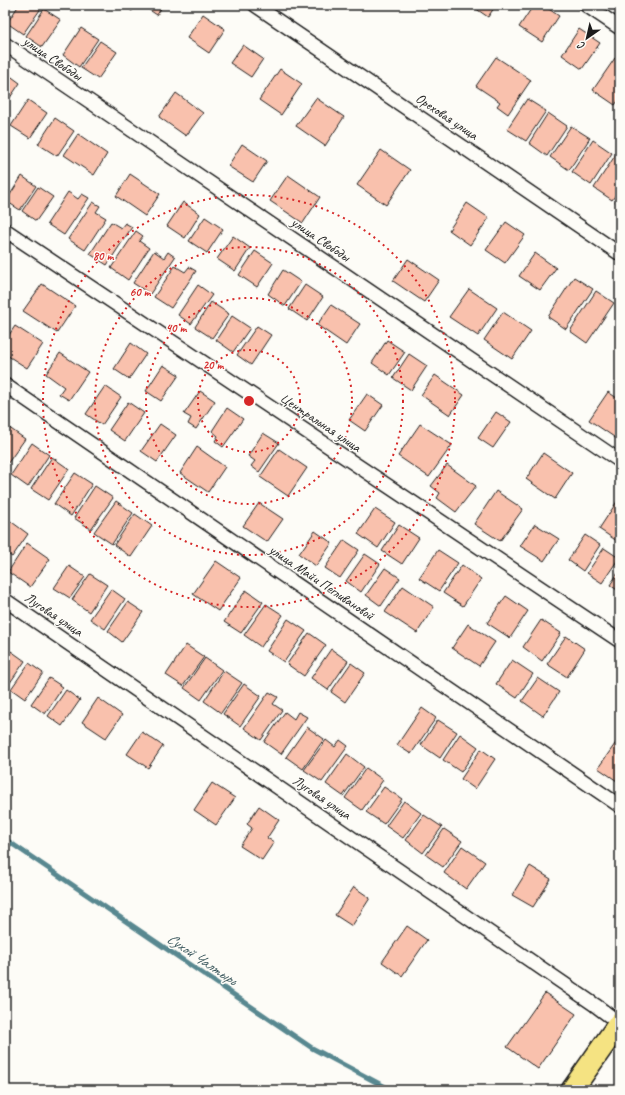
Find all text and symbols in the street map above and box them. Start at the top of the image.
north arrow [567,18,607,58]
street label: улица Свободы [19,32,87,85]
text: С [574,38,588,54]
street label: Ореховая улица [412,89,482,144]
street label: улица Свободы [287,213,355,266]
text: 80 m [93,248,114,264]
text: 60 m [130,284,152,300]
text: 40 m [166,320,187,336]
text: 20 m [203,357,224,373]
street label: Центральная улица [277,389,365,456]
centre of rings [242,394,256,408]
street label: улица Майи Пегливановой [265,540,378,624]
street label: Луговая улица [21,589,87,641]
street label: Луговая улица [289,772,355,824]
water label: Сухой Чалтырь [163,929,242,991]

